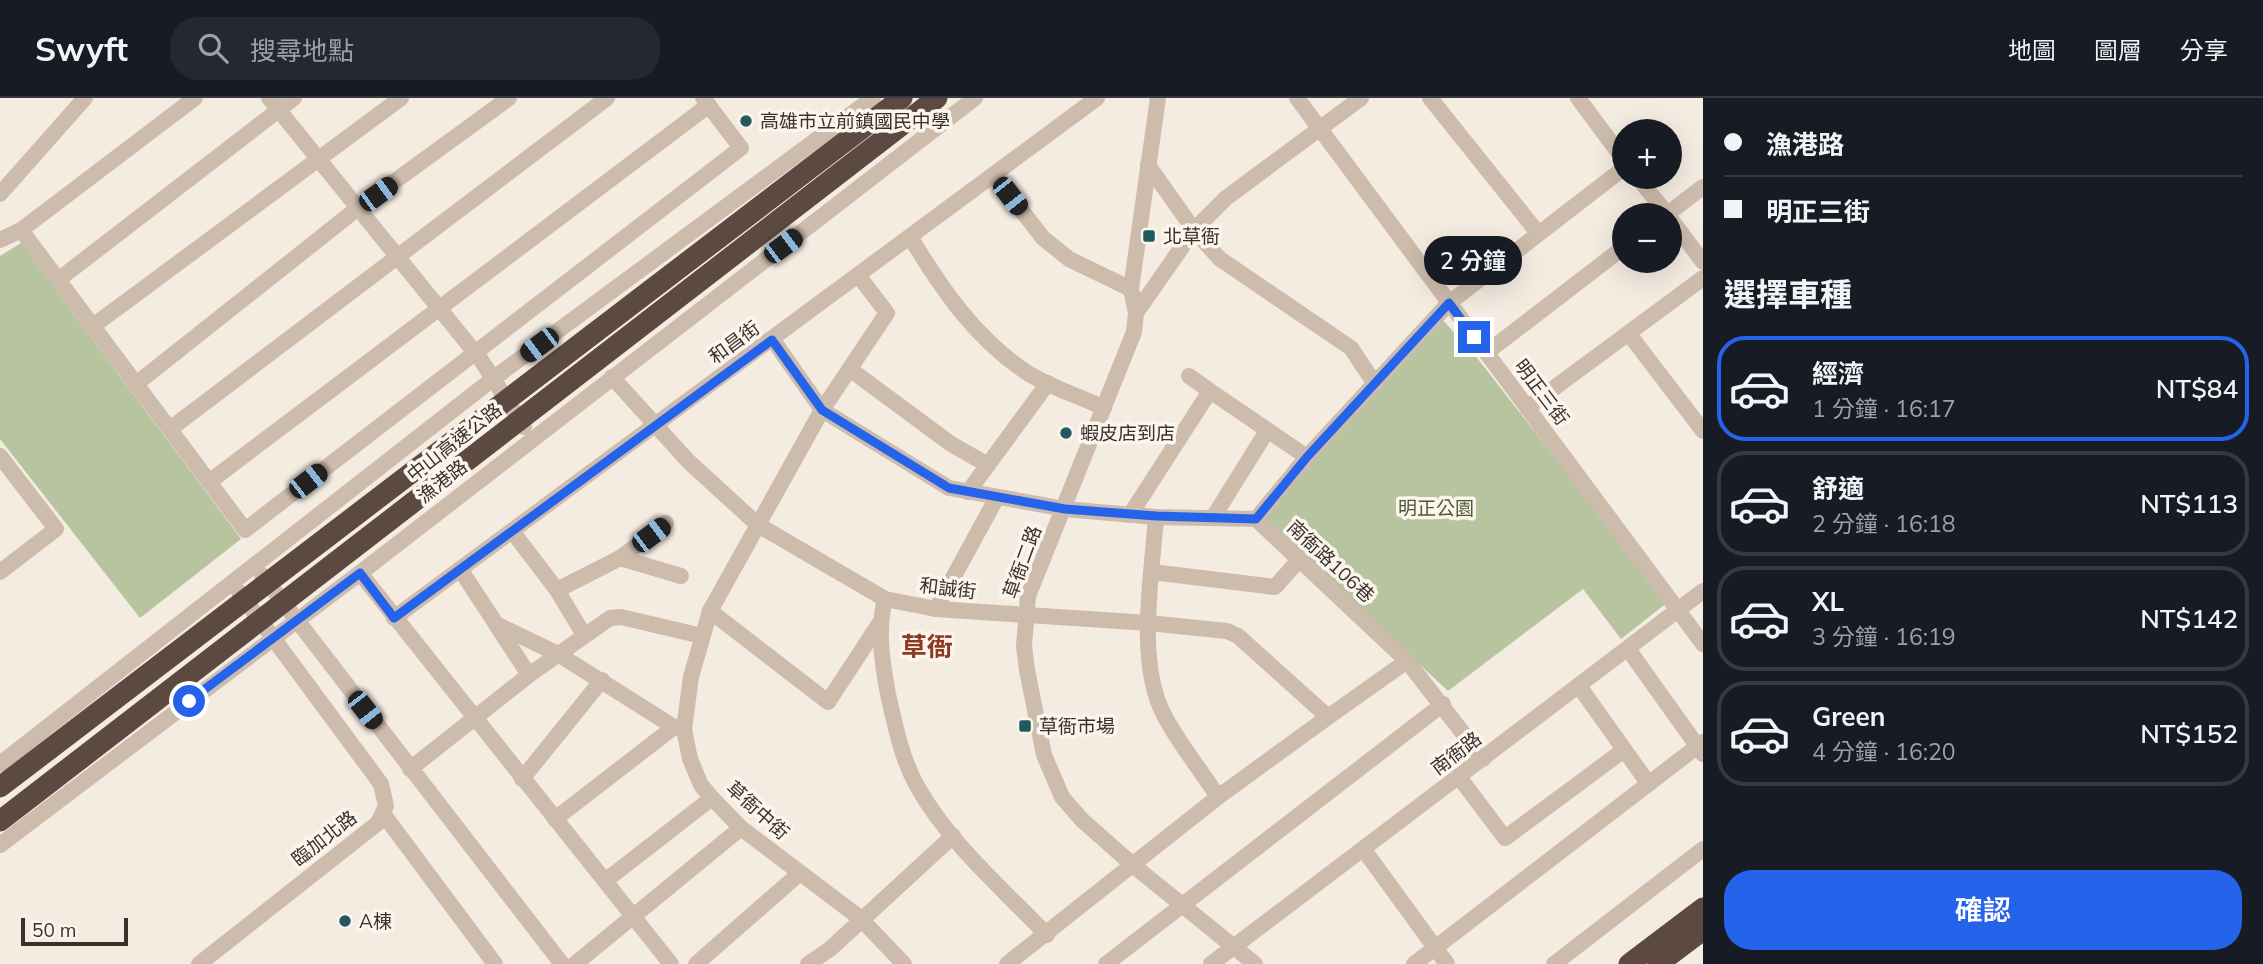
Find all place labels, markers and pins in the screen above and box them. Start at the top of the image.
place label: 高雄市立前鎮國民中學 [760,109,950,133]
marker: 高雄市立前鎮國民中學 [738,113,754,129]
place label: 北草衙 [1163,224,1220,248]
marker: 北草衙 [1141,228,1157,244]
place label: 蝦皮店到店 [1080,421,1175,445]
marker: 蝦皮店到店 [1058,425,1074,441]
place label: 草衙市場 [1039,714,1115,738]
marker: 草衙市場 [1017,718,1033,734]
place label: A棟 [359,909,392,933]
marker: A棟 [337,913,353,929]

